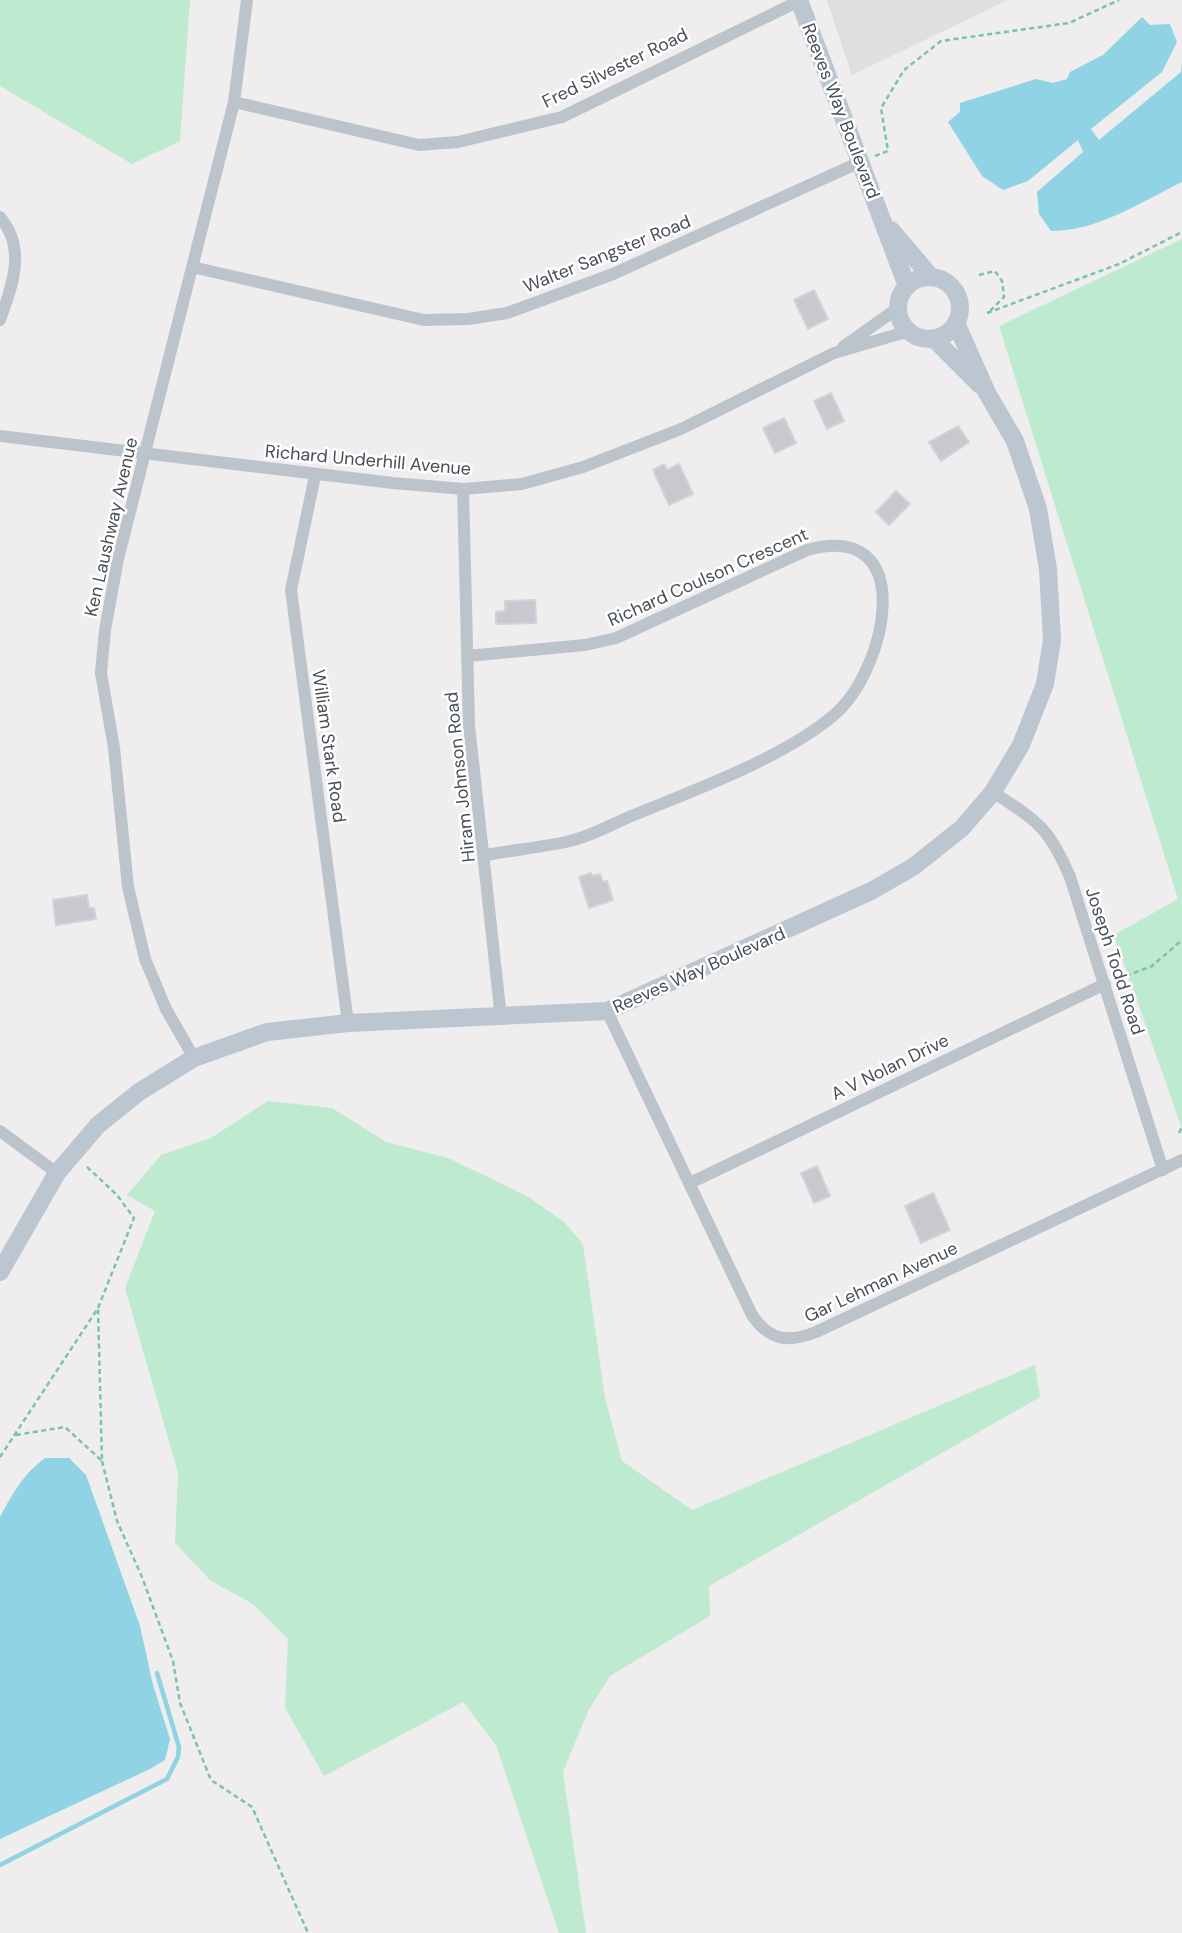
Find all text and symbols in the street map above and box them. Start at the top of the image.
street label: Reeves Way Boulevard [796,20,886,202]
street label: Fred Silvester Road [538,22,692,114]
street label: Walter Sangster Road [520,209,694,299]
street label: Ken Laushway Avenue [79,435,143,619]
street label: Richard Underhill Avenue [264,439,472,481]
street label: Richard Coulson Crescent [604,522,812,632]
street label: William Stark Road [306,668,352,824]
street label: Hiram Johnson Road [439,691,481,863]
street label: Joseph Todd Road [1080,884,1150,1038]
street label: Reeves Way Boulevard [609,921,789,1019]
street label: A V Nolan Drive [827,1028,953,1106]
street label: Gar Lehman Avenue [800,1236,962,1328]

